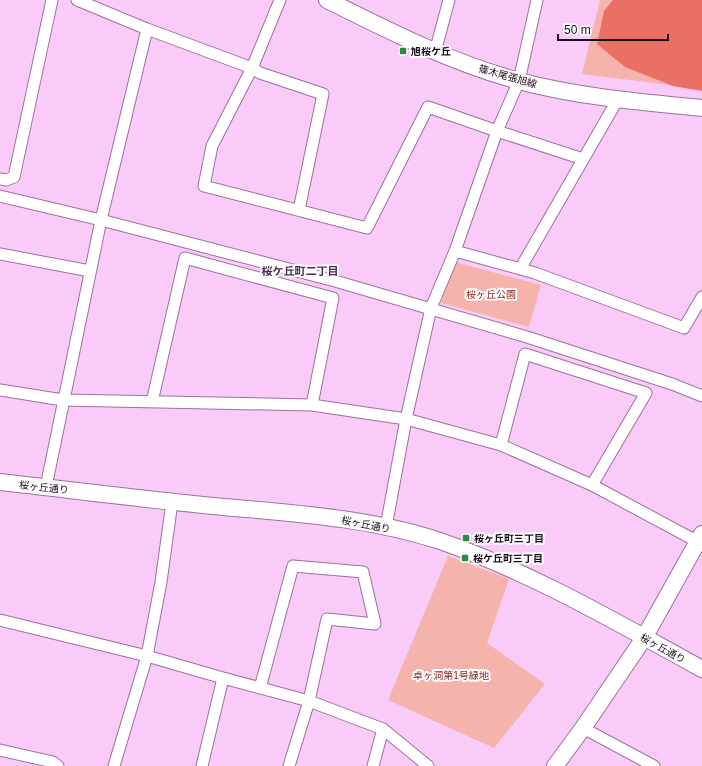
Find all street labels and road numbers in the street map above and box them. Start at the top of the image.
street label: 篠木尾張旭線 [478,63,538,90]
street label: 桜ヶ丘通り [19,479,69,496]
street label: 桜ヶ丘通り [340,514,391,535]
street label: 桜ヶ丘通り [638,632,687,665]

